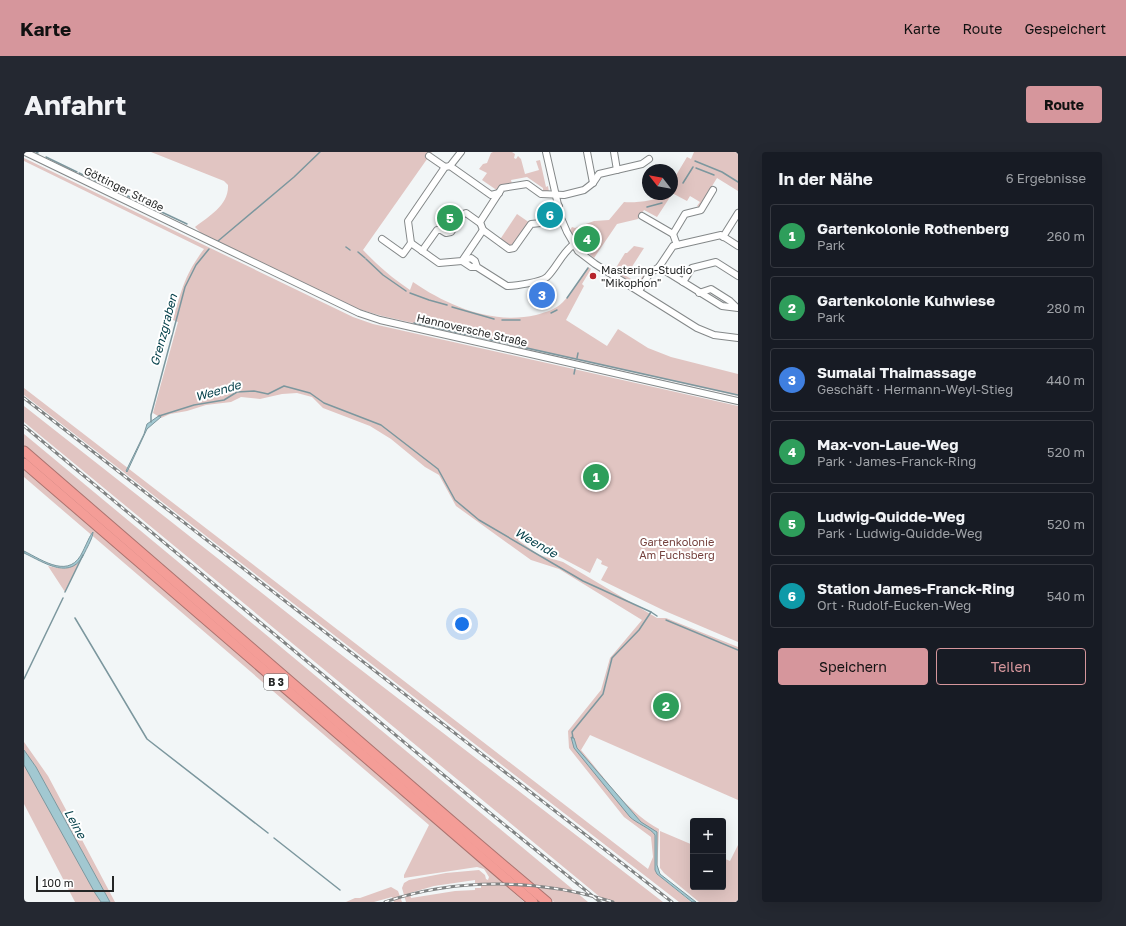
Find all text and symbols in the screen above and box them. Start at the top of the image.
text: Karte [20,17,71,40]
text: Karte [904,20,940,37]
text: Route [962,20,1002,37]
text: Gespeichert [1024,20,1106,37]
button: Route [1026,86,1102,123]
text: Anfahrt [24,88,126,121]
street label: Göttinger Straße [82,164,166,214]
north arrow [642,164,678,200]
text: In der Nähe [778,168,873,189]
text: 6 Ergebnisse [1006,170,1086,186]
pin: 6 [537,200,563,230]
pin: 5 [437,203,463,233]
text: Gartenkolonie Rothenberg [817,219,1009,237]
pin: 4 [574,224,600,254]
text: 1 [789,228,795,244]
text: 260 m [1047,228,1085,244]
text: Park [817,237,845,253]
place label: Mastering-Studio "Mikophon" [601,263,693,289]
marker: Mastering-Studio "Mikophon" [588,271,598,281]
pin: 3 [529,280,555,310]
text: Gartenkolonie Kuhwiese [817,291,995,309]
water label: Grenzgraben [147,292,180,368]
text: 2 [788,300,796,316]
text: 280 m [1047,300,1085,316]
text: Park [817,309,845,325]
street label: Hannoversche Straße [415,310,529,349]
text: Sumalai Thaimassage [817,363,976,381]
text: 3 [788,372,796,388]
text: 440 m [1046,372,1085,388]
water label: Weende [193,377,243,404]
text: Geschäft · Hermann-Weyl-Stieg [817,381,1013,397]
text: Max-von-Laue-Weg [817,435,958,453]
text: 4 [788,444,796,460]
text: 520 m [1047,444,1085,460]
text: Park · James-Franck-Ring [817,453,976,469]
pin: 1 [583,462,609,492]
text: Ludwig-Quidde-Weg [817,507,965,525]
text: 5 [788,516,796,532]
text: 520 m [1047,516,1085,532]
water label: Weende [512,524,561,561]
text: Park · Ludwig-Quidde-Weg [817,525,982,541]
park label: Gartenkolonie Am Fuchsberg [639,535,715,561]
text: Station James-Franck-Ring [817,579,1015,597]
text: 6 [788,588,796,604]
text: 540 m [1047,588,1085,604]
text: Ort · Rudolf-Eucken-Weg [817,597,971,613]
your location [452,614,472,634]
button: Speichern [778,648,928,685]
button: Teilen [936,648,1086,685]
road number: B 3 [264,674,288,690]
pin: 2 [653,691,679,721]
water label: Leine [61,806,90,842]
map controls [690,818,726,890]
button: + [690,818,726,854]
button: − [690,854,726,890]
scale bar [36,874,114,893]
text: 100 m [42,876,73,889]

